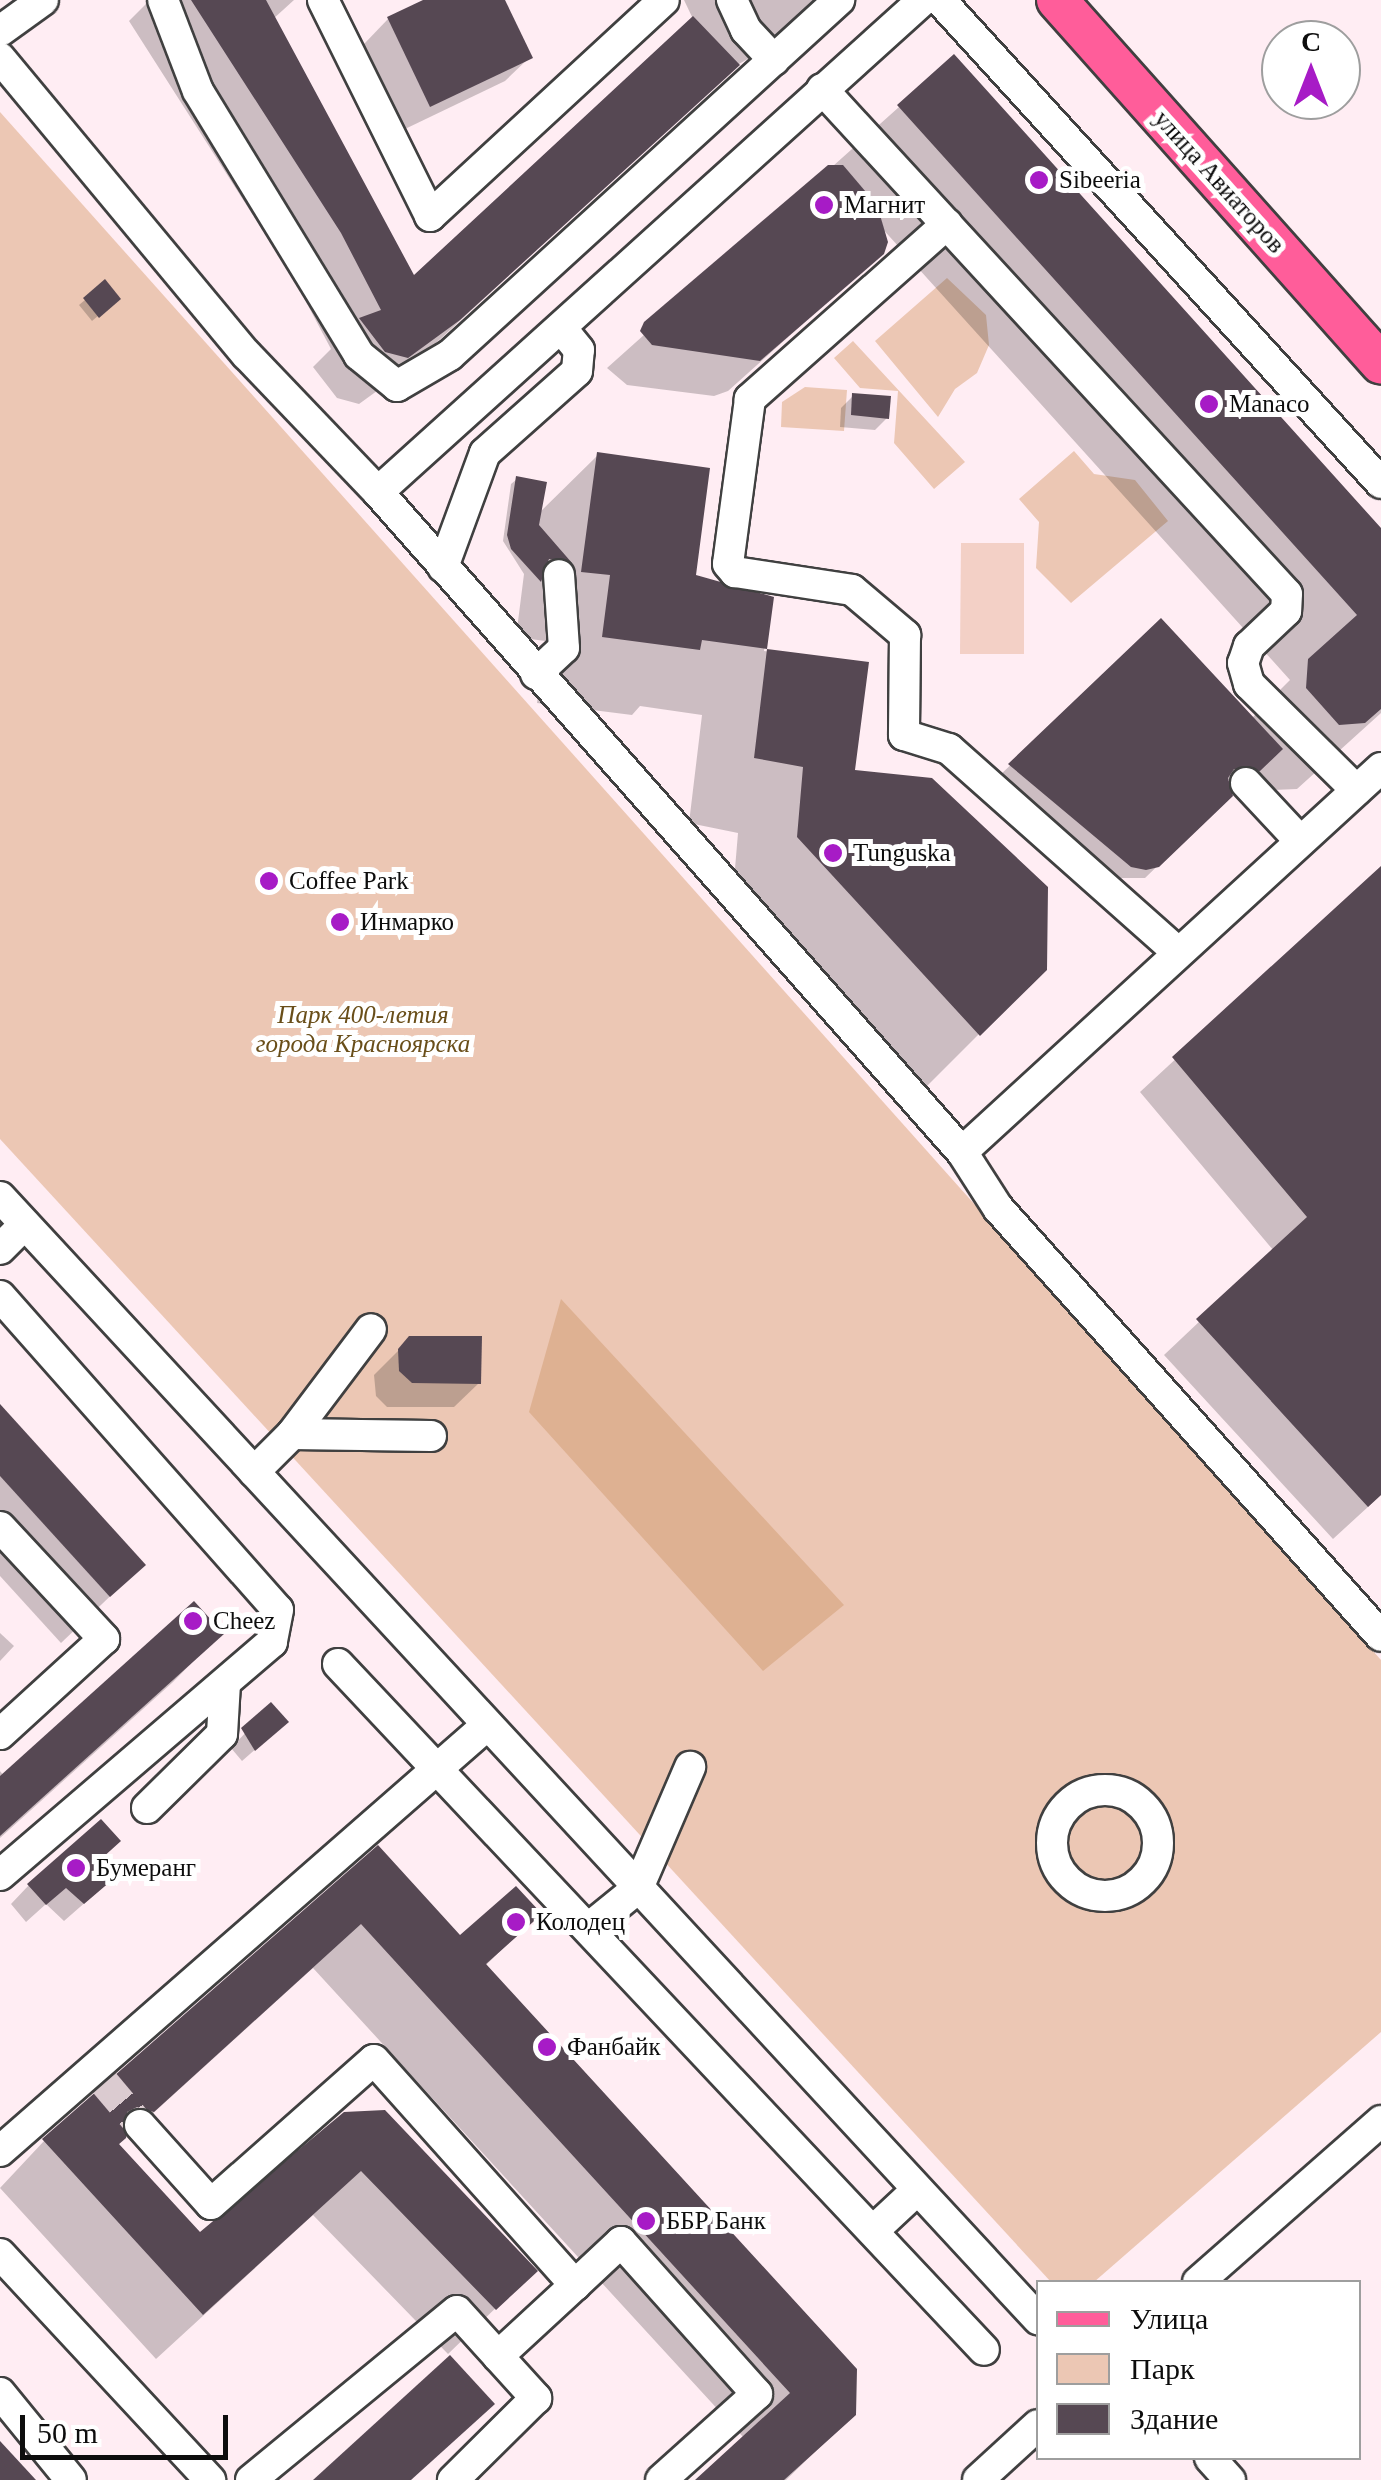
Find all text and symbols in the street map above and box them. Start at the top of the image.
north arrow [1261,20,1361,120]
text: С [1301,26,1321,57]
street label: улица Авиаторов [1147,104,1291,260]
place label: Sibeeria [1059,165,1141,195]
marker: Sibeeria [1028,169,1050,191]
place label: Магнит [844,190,925,220]
marker: Магнит [813,194,835,216]
place label: Manaco [1229,389,1310,419]
marker: Manaco [1198,393,1220,415]
place label: Tunguska [853,838,951,868]
marker: Tunguska [822,842,844,864]
place label: Coffee Park [289,866,409,896]
marker: Coffee Park [258,870,280,892]
place label: Инмарко [360,907,454,937]
marker: Инмарко [329,911,351,933]
park label: Парк 400-летия города Красноярска [256,1001,470,1060]
place label: Cheez [213,1606,275,1636]
marker: Cheez [182,1610,204,1632]
place label: Бумеранг [96,1853,196,1883]
marker: Бумеранг [65,1857,87,1879]
place label: Колодец [536,1907,625,1937]
marker: Колодец [505,1911,527,1933]
place label: Фанбайк [567,2032,661,2062]
marker: Фанбайк [536,2036,558,2058]
place label: ББР Банк [666,2206,766,2236]
marker: ББР Банк [635,2210,657,2232]
legend [1036,2280,1361,2460]
text: Улица [1130,2302,1208,2335]
text: Парк [1130,2352,1195,2385]
scale bar [25,2395,232,2457]
text: Здание [1130,2402,1218,2435]
text: 50 m [37,2416,98,2449]

